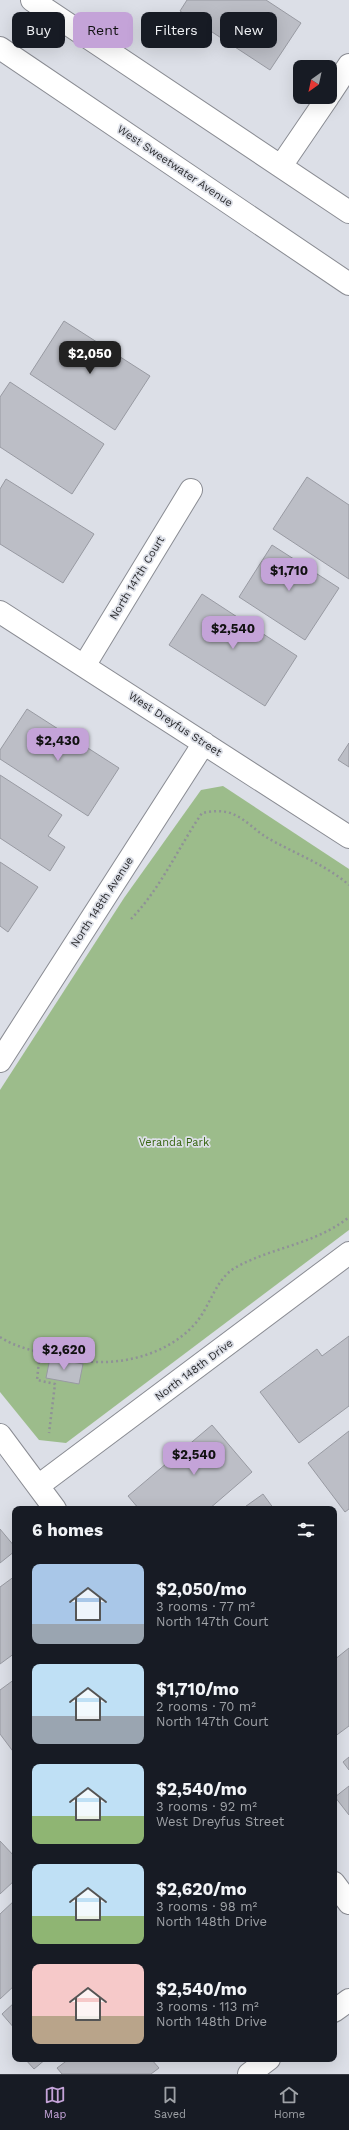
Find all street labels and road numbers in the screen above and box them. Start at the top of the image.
street label: West Sweetwater Avenue [115,122,235,210]
street label: North 147th Court [107,534,167,622]
street label: West Dreyfus Street [126,689,224,759]
street label: North 148th Avenue [68,854,136,950]
street label: North 148th Drive [153,1337,235,1403]

